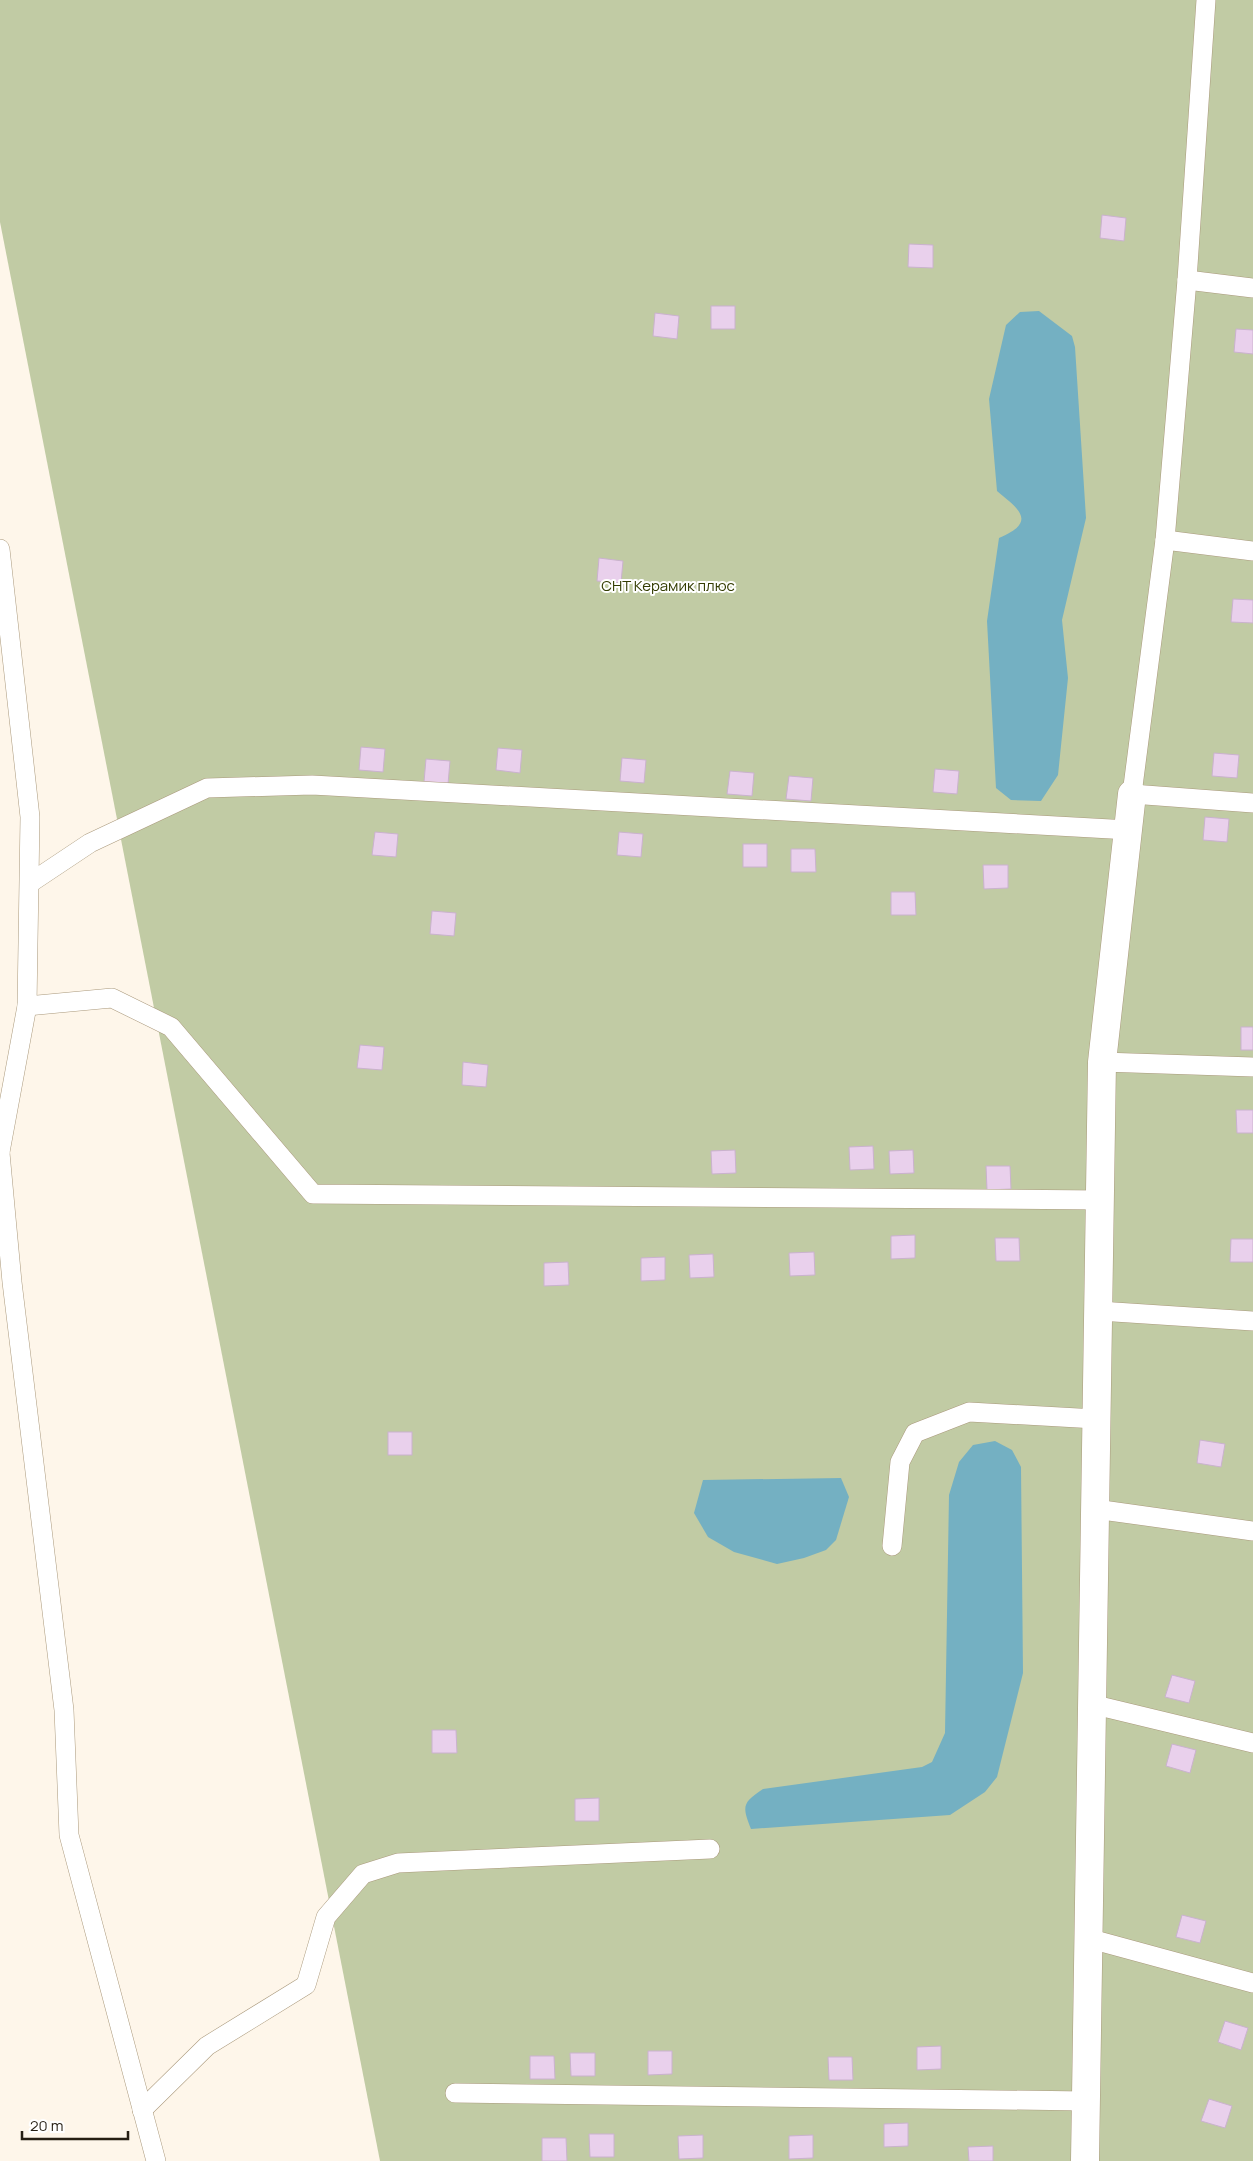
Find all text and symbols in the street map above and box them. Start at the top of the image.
park label: СНТ Керамик плюс [601,575,735,596]
scale bar [22,2108,129,2140]
text: 20 m [30,2115,63,2136]

